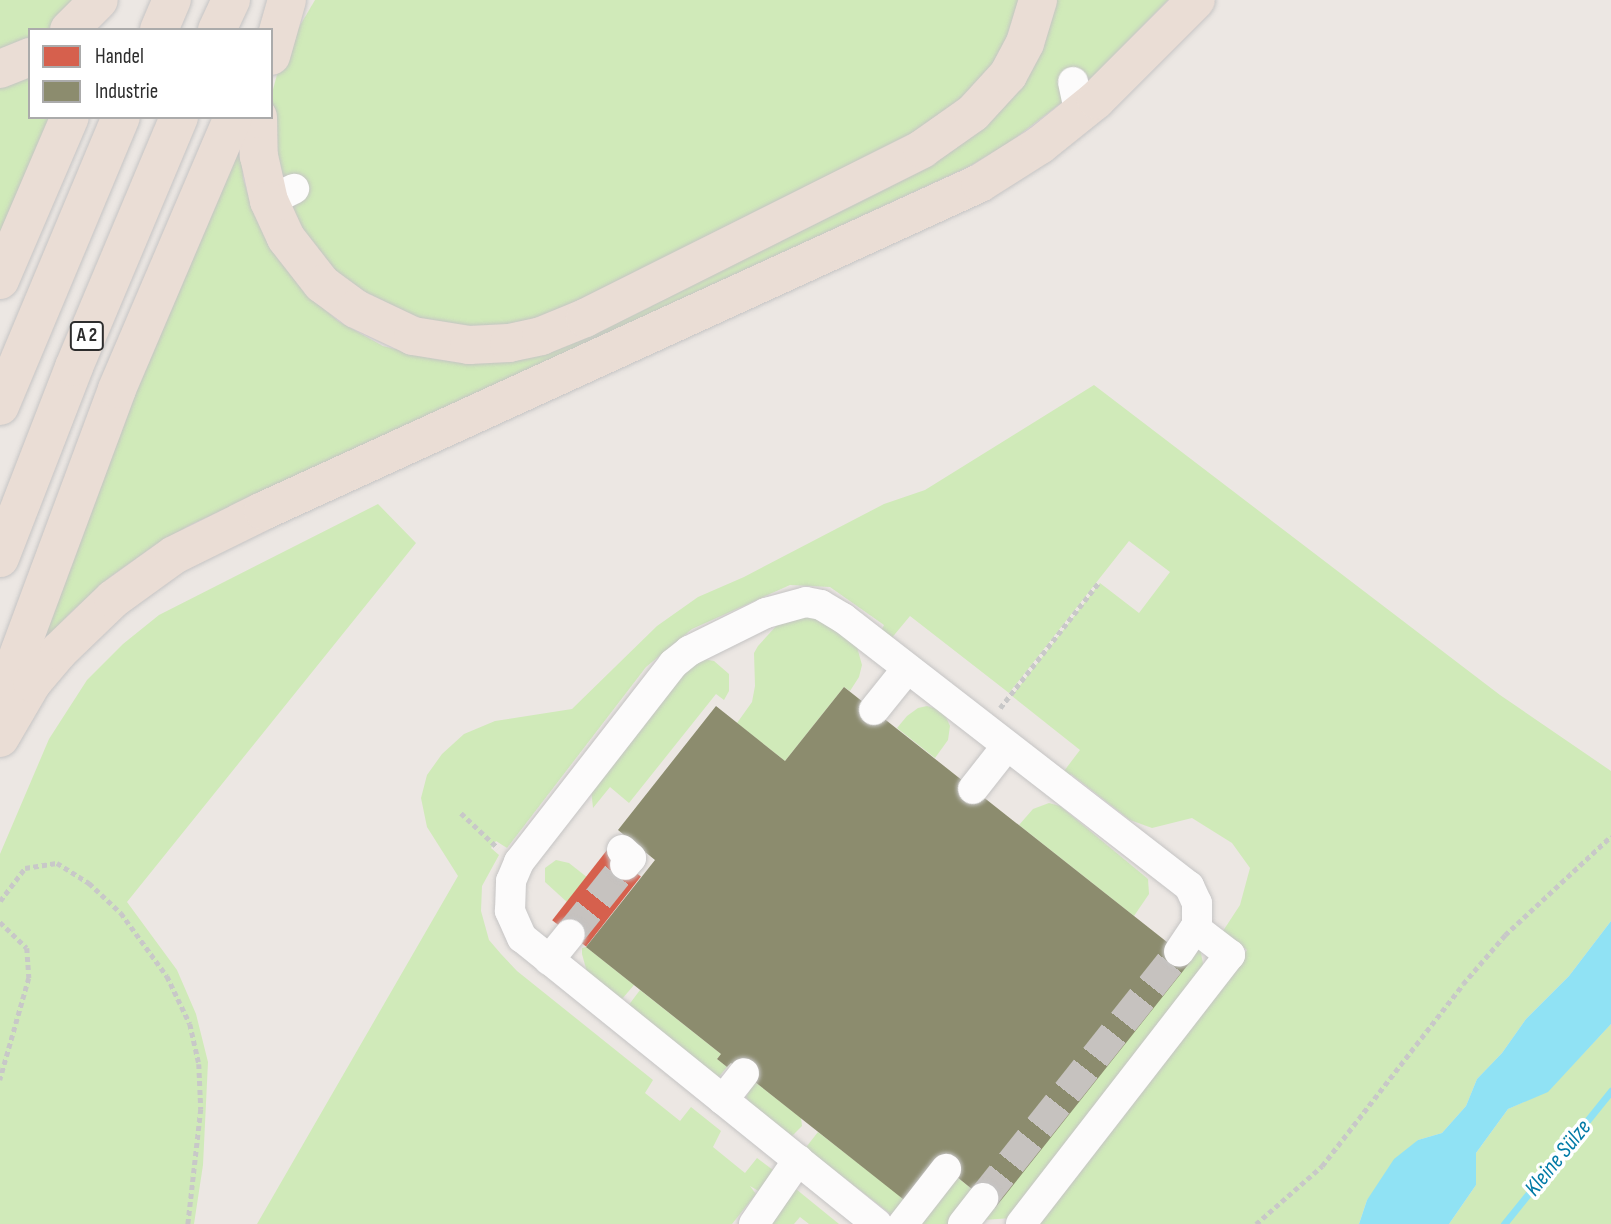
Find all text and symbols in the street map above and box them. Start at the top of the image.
legend [28,28,273,119]
text: Handel [95,44,144,69]
text: Industrie [95,79,158,104]
road number: A 2 [70,320,104,352]
water label: Kleine Sülze [1519,1114,1597,1202]

